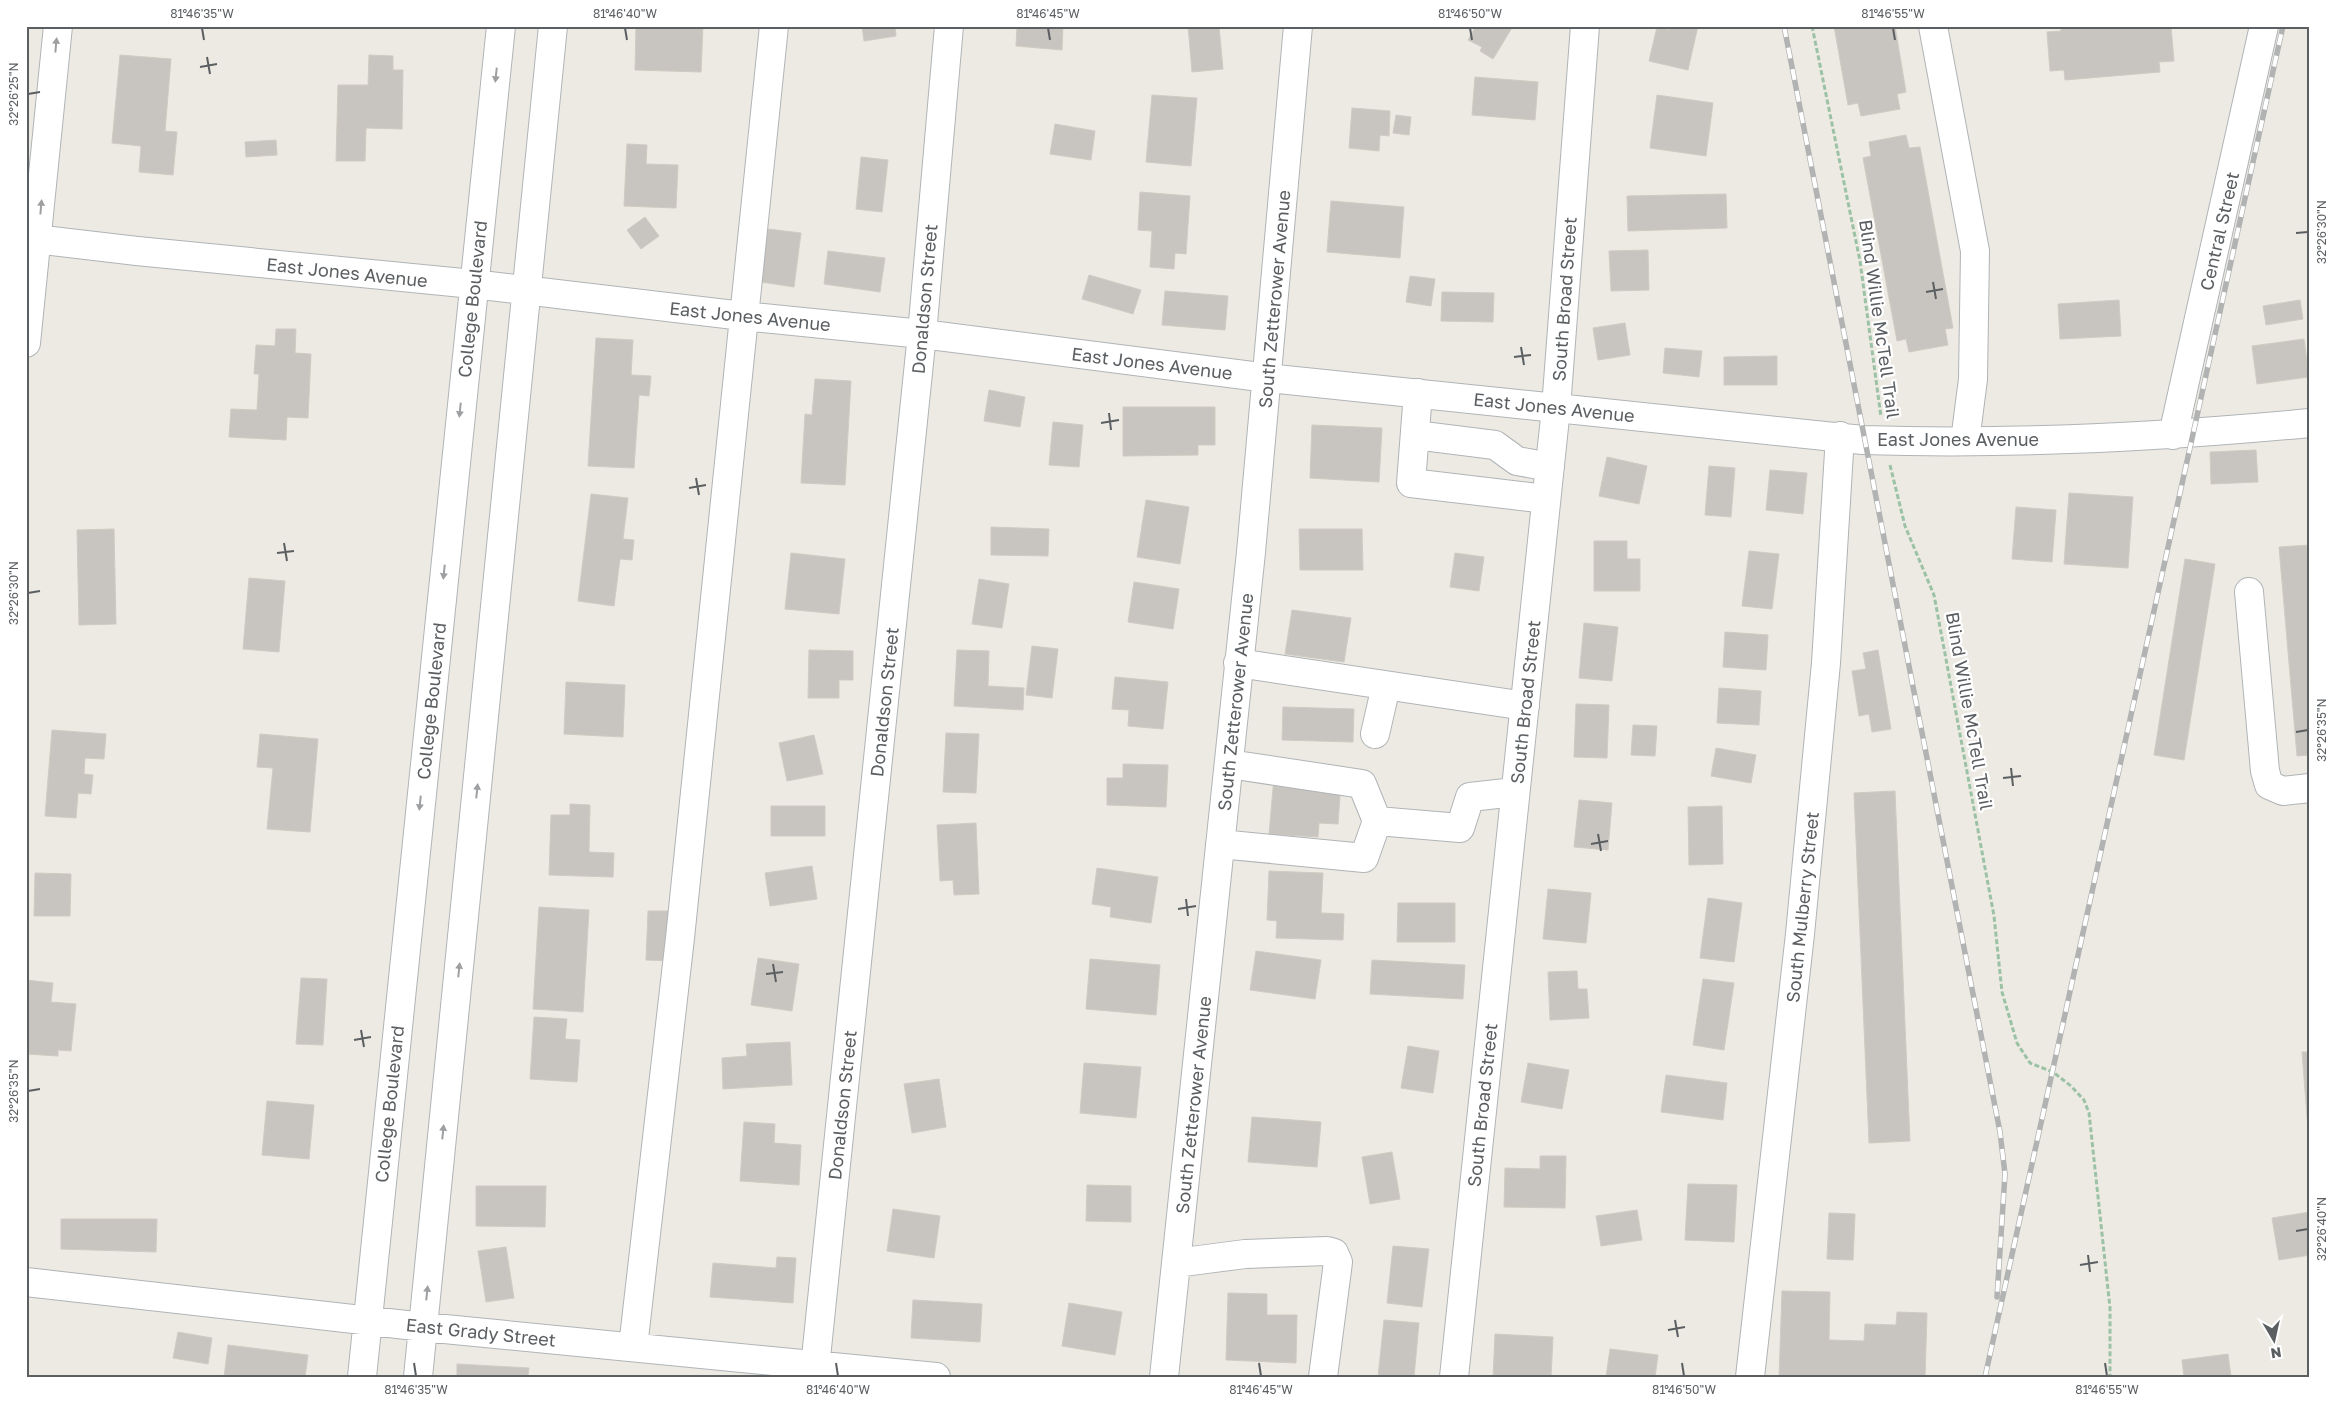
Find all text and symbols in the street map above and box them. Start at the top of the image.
text: 81°46'35"W [170,6,234,21]
text: 81°46'40"W [593,6,658,21]
text: 81°46'45"W [1016,6,1080,21]
text: 81°46'50"W [1438,6,1502,21]
text: 81°46'55"W [1861,6,1925,21]
one-way arrow [53,37,61,53]
text: 32°26'25"N [6,62,21,126]
one-way arrow [492,67,500,83]
street label: Central Street [2195,169,2243,293]
street label: South Zetterower Avenue [1254,189,1294,409]
one-way arrow [37,199,45,215]
text: 32°26'30"N [2314,200,2329,264]
street label: South Broad Street [1547,216,1581,382]
street label: Blind Willie McTell Trail [1855,218,1905,420]
street label: College Boulevard [453,219,491,379]
street label: Donaldson Street [906,223,942,375]
street label: East Jones Avenue [265,253,429,291]
street label: East Jones Avenue [668,297,832,335]
street label: East Jones Avenue [1070,342,1234,384]
street label: East Jones Avenue [1472,388,1636,426]
one-way arrow [456,403,464,419]
street label: East Jones Avenue [1877,428,2039,450]
text: 32°26'30"N [6,561,21,625]
one-way arrow [440,564,448,580]
street label: South Zetterower Avenue [1213,592,1257,812]
street label: Blind Willie McTell Trail [1942,610,1998,812]
street label: South Broad Street [1505,619,1545,785]
street label: College Boulevard [412,621,450,781]
street label: Donaldson Street [865,626,903,778]
text: 32°26'35"N [2314,698,2329,762]
one-way arrow [473,783,481,799]
one-way arrow [416,796,424,812]
street label: South Mulberry Street [1781,810,1823,1004]
one-way arrow [455,962,463,978]
street label: South Zetterower Avenue [1171,995,1215,1215]
street label: South Broad Street [1462,1022,1502,1188]
street label: College Boulevard [370,1024,408,1184]
street label: Donaldson Street [823,1029,861,1181]
text: 32°26'35"N [6,1059,21,1123]
one-way arrow [439,1123,447,1139]
text: 32°26'40"N [2314,1197,2329,1261]
one-way arrow [423,1285,431,1301]
street label: East Grady Street [405,1313,557,1351]
north arrow [2248,1316,2298,1366]
text: N [2270,1344,2283,1363]
text: 81°46'35"W [384,1382,448,1397]
text: 81°46'40"W [806,1382,871,1397]
text: 81°46'45"W [1229,1382,1293,1397]
text: 81°46'50"W [1652,1382,1716,1397]
text: 81°46'55"W [2075,1382,2139,1397]

